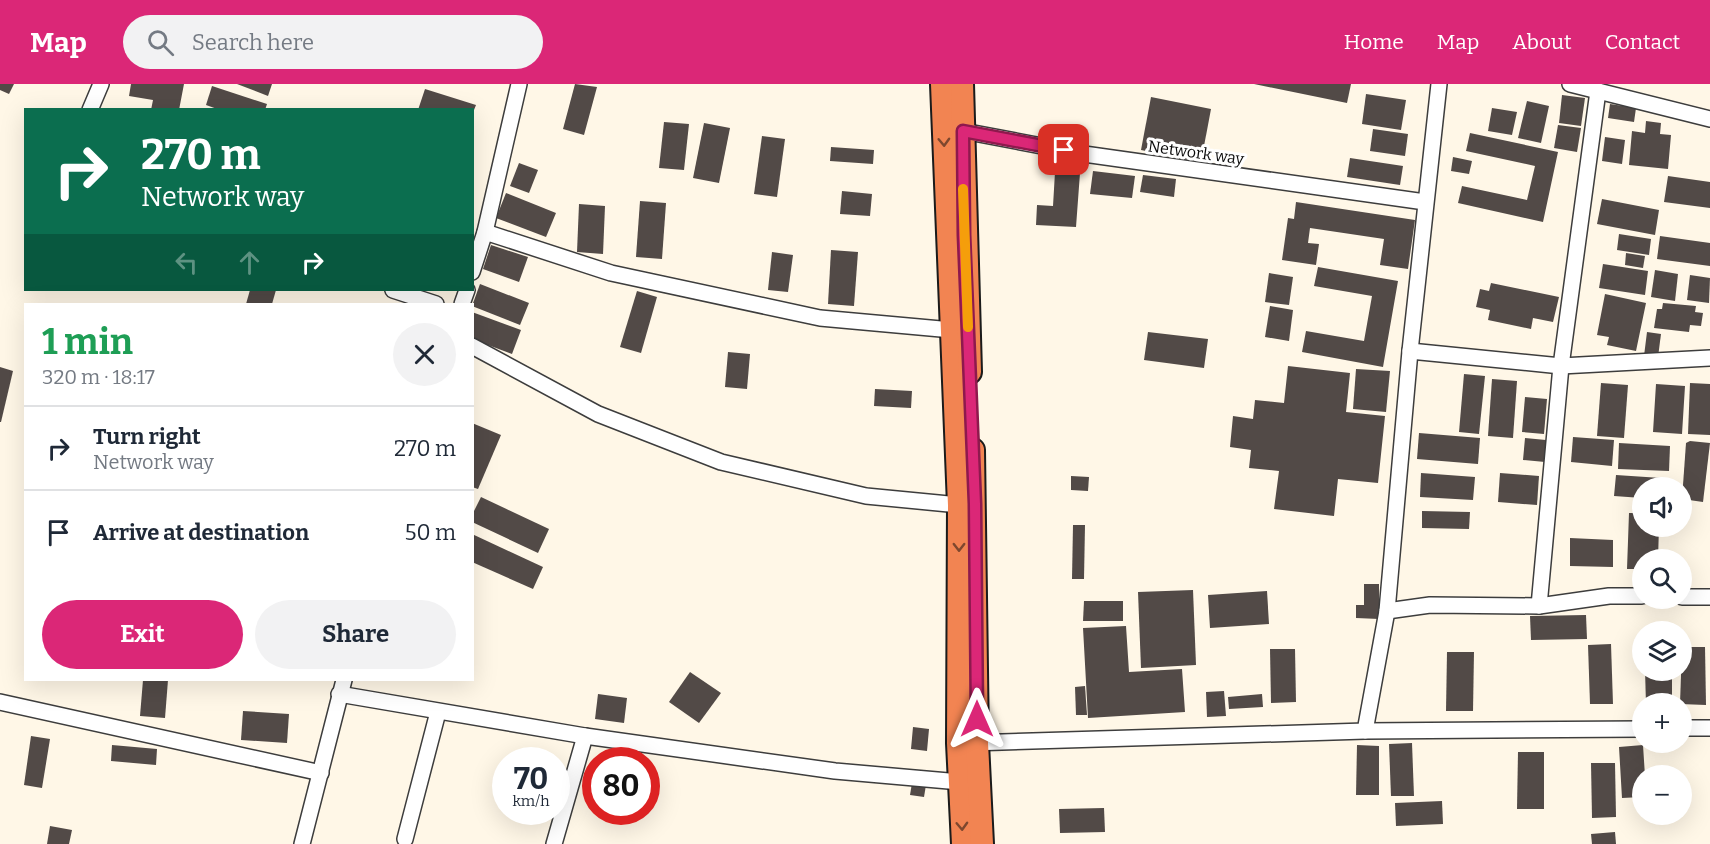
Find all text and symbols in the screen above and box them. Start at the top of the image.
search box [123,15,543,69]
text: Map [30,26,87,59]
icon: search [144,26,177,59]
text: Search here [192,29,314,56]
text: Home [1344,29,1404,55]
text: Map [1437,29,1479,55]
text: About [1512,29,1572,55]
text: Contact [1605,29,1680,55]
pin [1038,124,1089,175]
text: 270 m [141,130,261,180]
icon: right [42,132,120,210]
icon: arrive [1047,133,1080,166]
street label: Network way [1147,136,1246,169]
one-way arrow [938,138,951,147]
text: Network way [141,181,304,213]
icon: left [170,246,203,279]
icon: ahead [233,246,266,279]
icon: right [296,246,329,279]
text: 1 min [42,320,133,364]
button: close [393,323,456,386]
text: 320 m · 18:17 [42,365,155,389]
text: Turn right [93,423,201,450]
icon: right [42,432,75,465]
text: 270 m [394,435,456,462]
text: Network way [93,450,214,474]
map controls [1632,477,1692,825]
button: sound [1632,477,1692,537]
icon: arrive [42,516,75,549]
text: Arrive at destination [93,519,309,546]
text: 50 m [405,519,456,546]
one-way arrow [953,543,965,552]
button: search [1632,549,1692,609]
button: Exit [42,600,243,669]
button: Share [255,600,456,669]
button: layers [1632,621,1692,681]
position arrow [945,687,1009,751]
button: + [1632,693,1692,753]
speed limit sign: 80 [582,747,660,825]
text: 70 [514,761,548,797]
button: − [1632,765,1692,825]
text: km/h [512,792,550,810]
one-way arrow [955,822,968,831]

